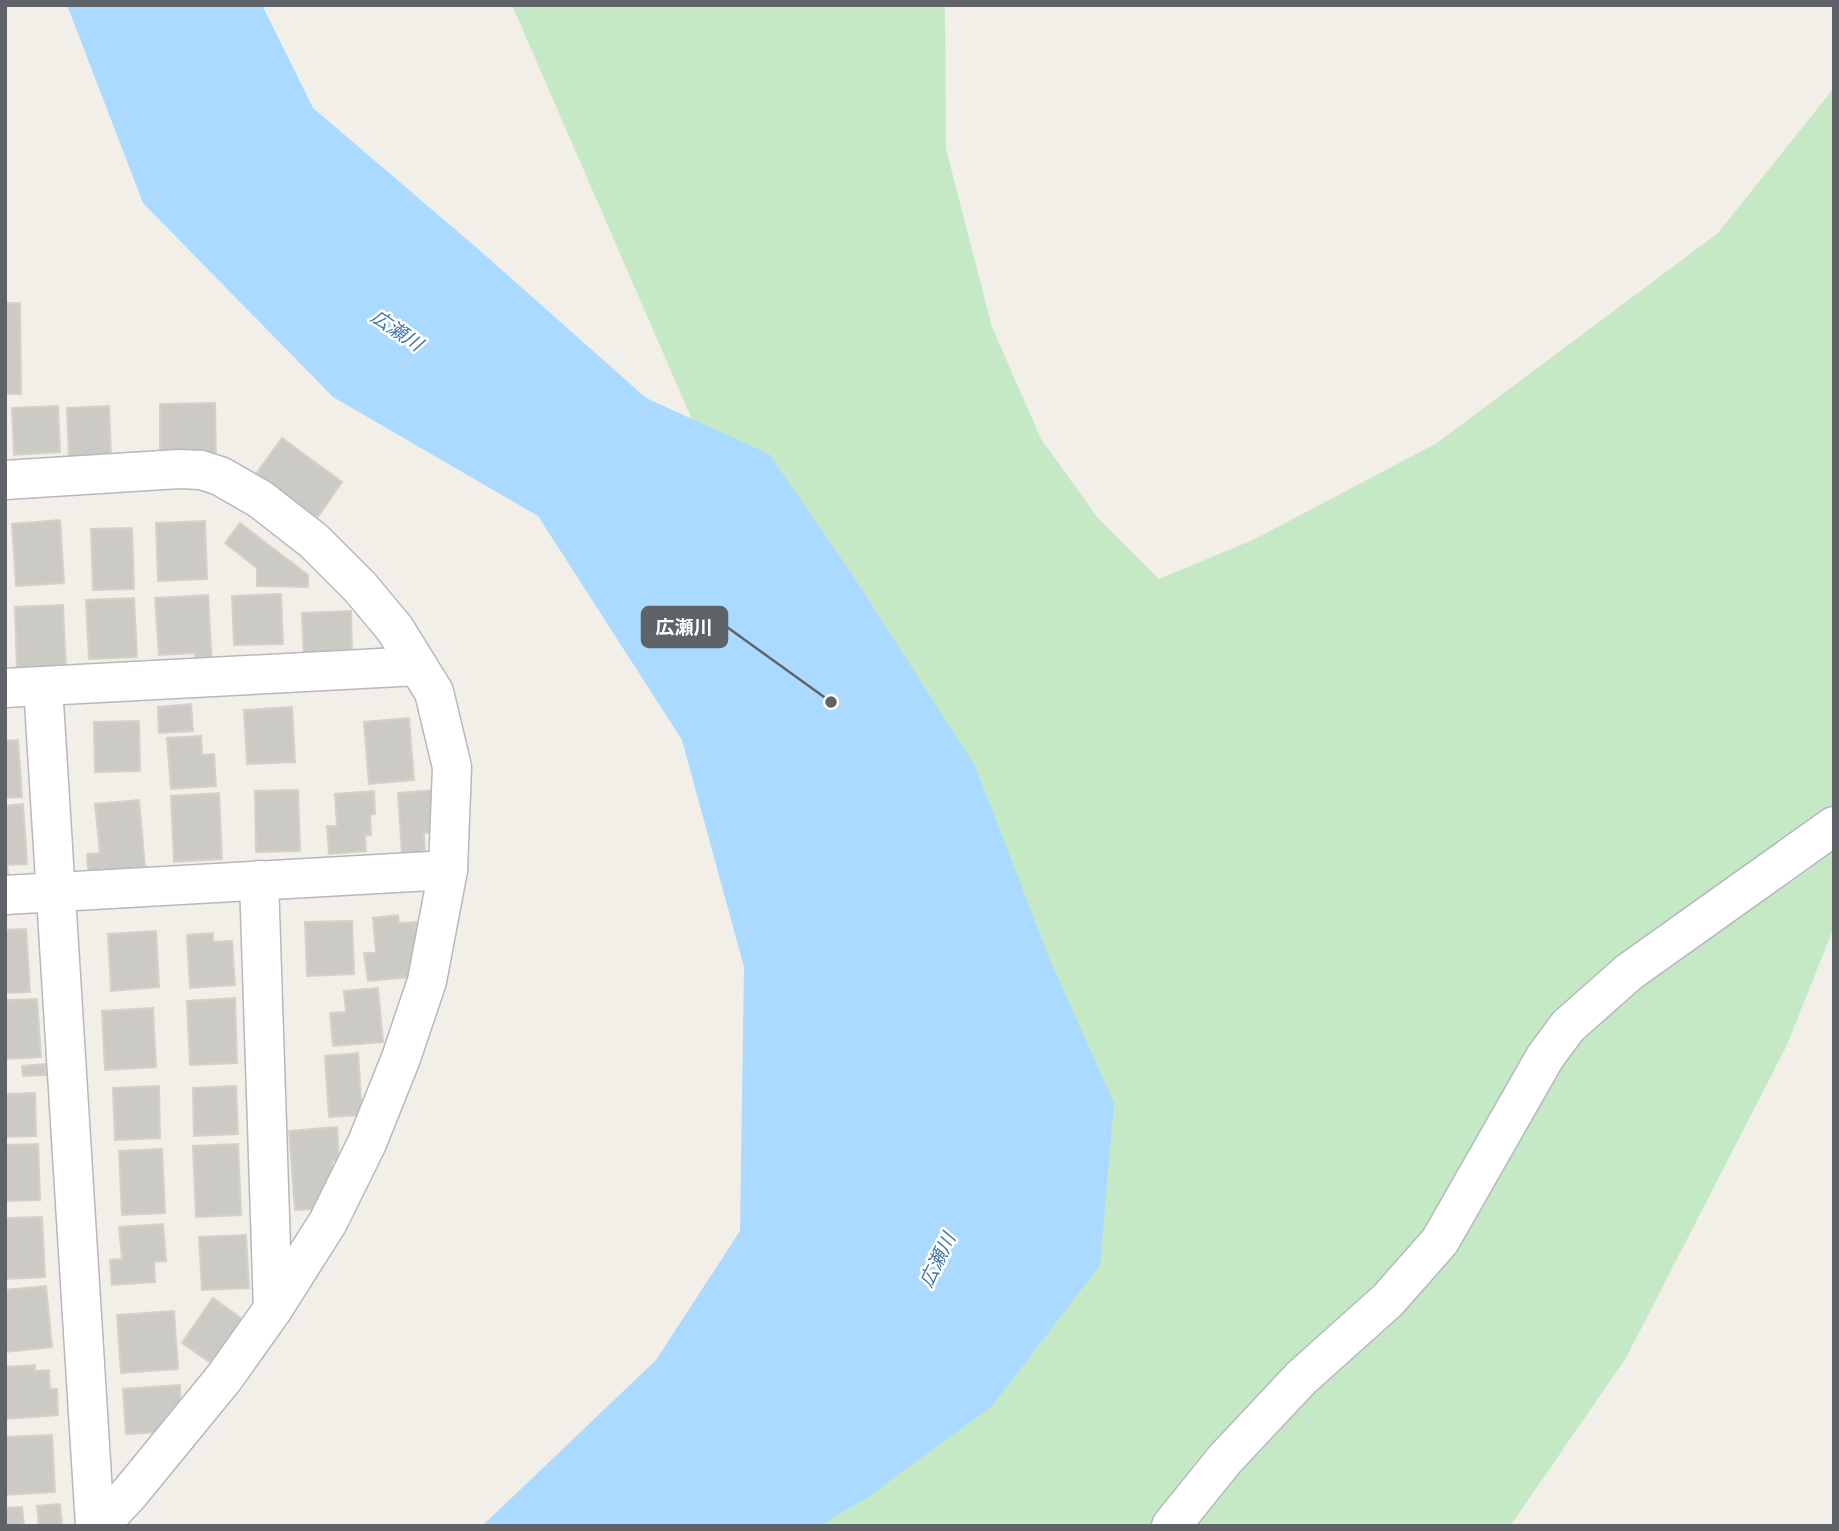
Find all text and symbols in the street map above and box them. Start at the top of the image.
water label: 広瀬川 [366,303,430,358]
callout: 広瀬川 [642,607,727,647]
text: 広瀬川 [655,614,713,640]
water label: 広瀬川 [913,1227,962,1291]

